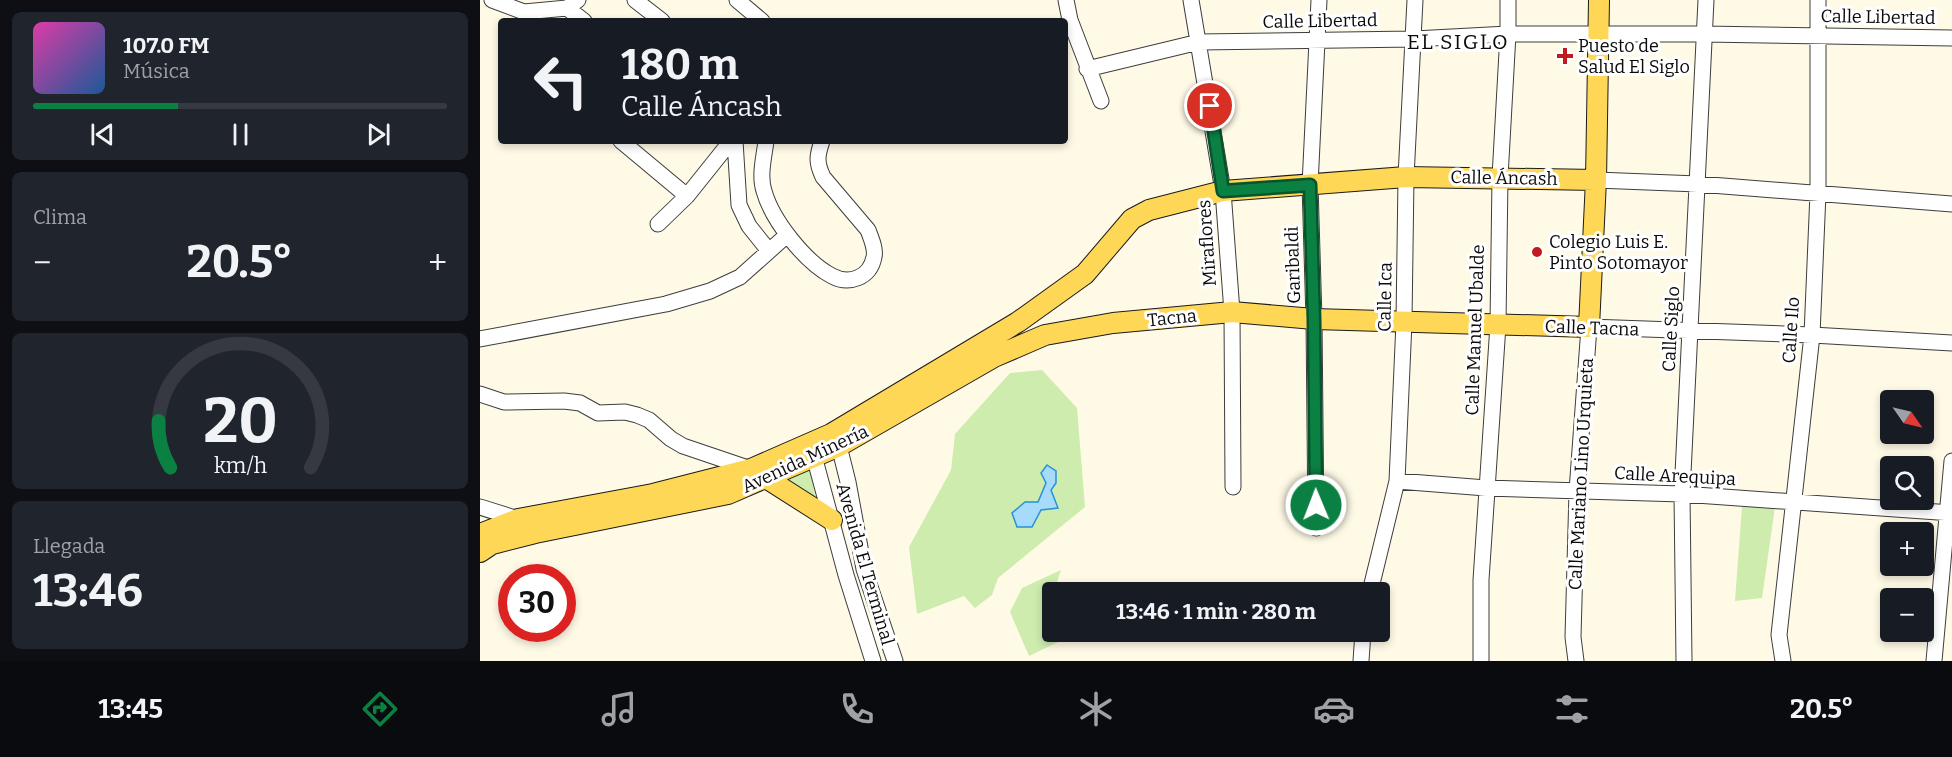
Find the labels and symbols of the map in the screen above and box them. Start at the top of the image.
street label: Calle Libertad [1820,5,1936,29]
street label: Calle Libertad [1262,9,1378,33]
district label: EL SIGLO [1407,29,1509,55]
place label: Puesto de Salud El Siglo [1578,35,1690,78]
marker: Puesto de Salud El Siglo [1556,47,1574,65]
pin [1184,80,1235,131]
street label: Calle Áncash [1450,166,1558,190]
street label: Miraflores [1193,199,1221,287]
street label: Garibaldi [1281,226,1305,304]
place label: Colegio Luis E. Pinto Sotomayor [1549,231,1688,274]
street label: Calle Manuel Ubalde [1461,244,1489,416]
marker: Colegio Luis E. Pinto Sotomayor [1530,245,1544,259]
street label: Calle Ica [1373,262,1397,332]
street label: Calle Siglo [1658,286,1684,372]
street label: Calle Ilo [1778,296,1804,364]
street label: Tacna [1146,304,1198,332]
street label: Calle Tacna [1544,315,1640,341]
street label: Calle Mariano Lino Urquieta [1564,357,1598,591]
north arrow [1880,390,1934,444]
street label: Avenida Minería [738,420,872,498]
street label: Calle Arequipa [1613,462,1737,490]
position arrow [1284,473,1348,537]
street label: Avenida El Terminal [831,480,899,648]
speed limit sign: 30 [498,564,576,642]

